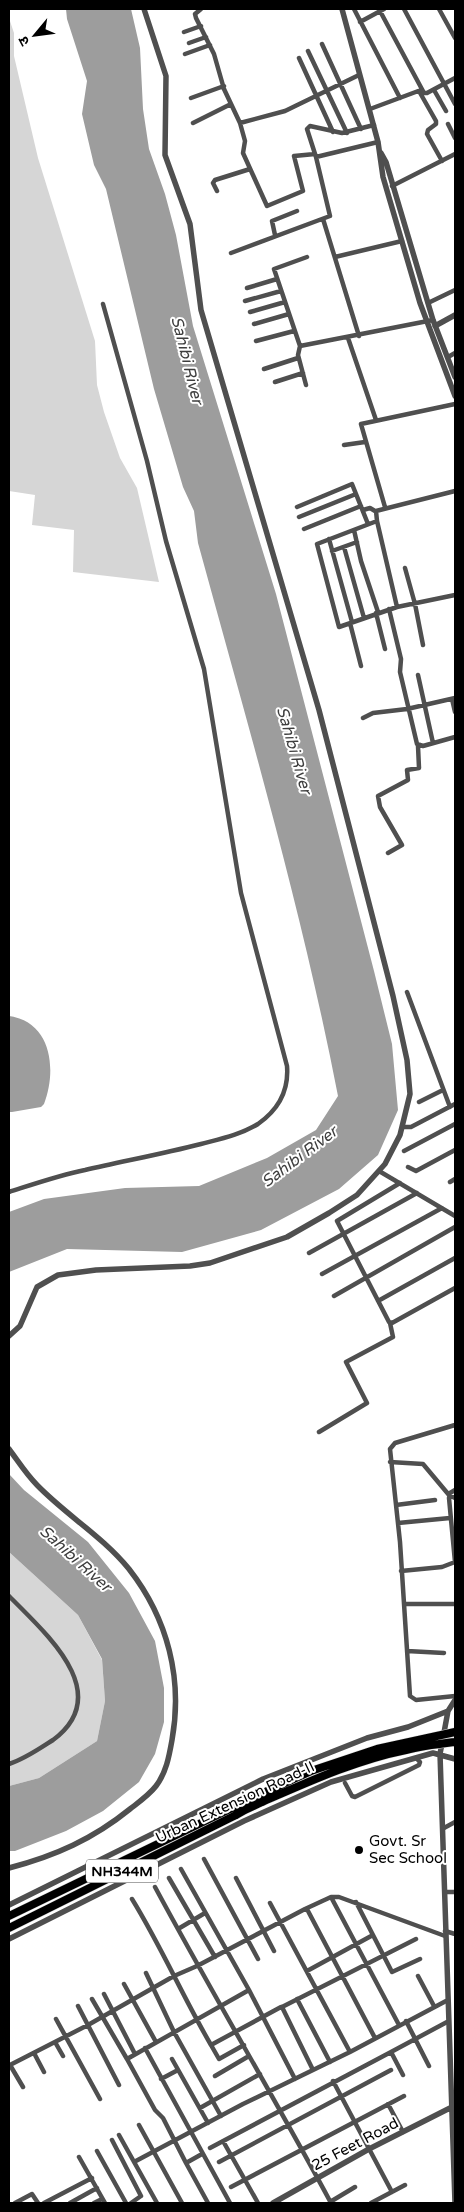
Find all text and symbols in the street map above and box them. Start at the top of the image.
north arrow [10,10,60,60]
text: उ [14,33,33,49]
water label: Sahibi River [166,314,208,408]
water label: Sahibi River [272,704,317,798]
water label: Sahibi River [258,1121,343,1192]
water label: Sahibi River [35,1521,117,1597]
street label: Urban Extension Road-II [153,1757,317,1847]
place label: Govt. Sr Sec School [369,1832,447,1867]
marker: Govt. Sr Sec School [353,1844,365,1856]
road number: NH344M [86,1860,158,1882]
street label: 25 Feet Road [309,2114,401,2174]

